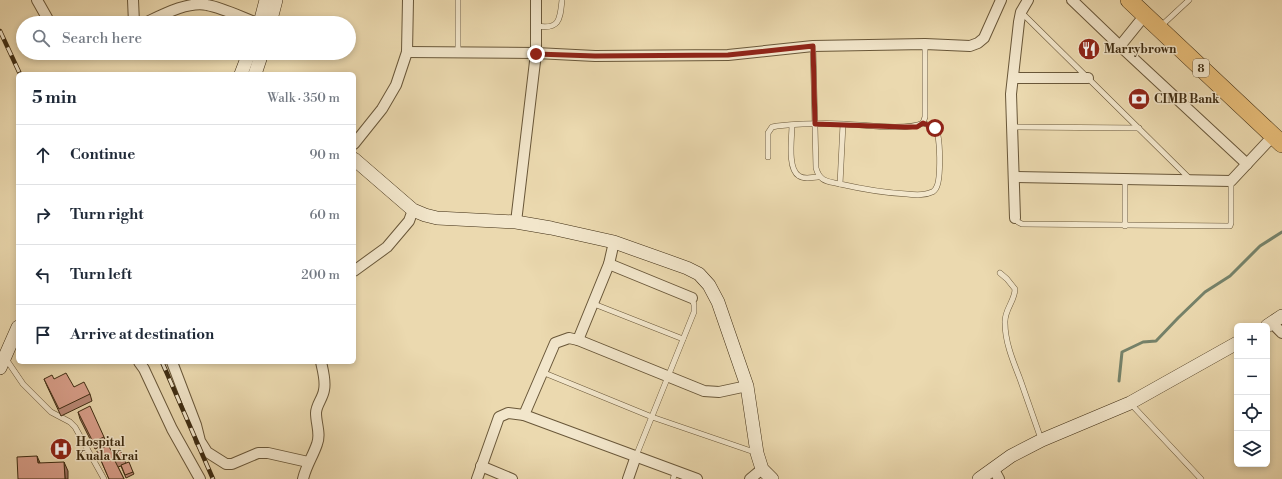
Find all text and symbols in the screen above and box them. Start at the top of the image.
search box [16,16,356,60]
icon: search [30,27,52,49]
text: Search here [62,29,142,48]
restaurant icon: Marrybrown [1076,36,1102,62]
place label: Marrybrown [1104,42,1177,57]
route end [527,45,545,63]
road number: 8 [1193,59,1209,77]
bank icon: CIMB Bank [1126,86,1152,112]
text: 5 min [32,87,77,109]
text: Walk · 350 m [267,90,340,106]
place label: CIMB Bank [1154,92,1220,107]
route start [926,119,944,137]
icon: ahead [32,144,54,166]
text: Continue [70,145,135,164]
text: 90 m [309,147,340,163]
icon: right [32,204,54,226]
text: Turn right [70,205,144,224]
text: 60 m [309,207,340,223]
icon: left [32,264,54,286]
text: Turn left [70,265,132,284]
text: 200 m [301,267,340,283]
map controls [1234,323,1270,467]
button: + [1234,323,1270,359]
icon: arrive [32,324,54,346]
text: Arrive at destination [70,325,214,344]
button: − [1234,359,1270,395]
button: locate [1234,395,1270,431]
button: layers [1234,431,1270,467]
place label: Hospital Kuala Krai [76,435,138,464]
hospital icon: Hospital Kuala Krai [48,436,74,462]

